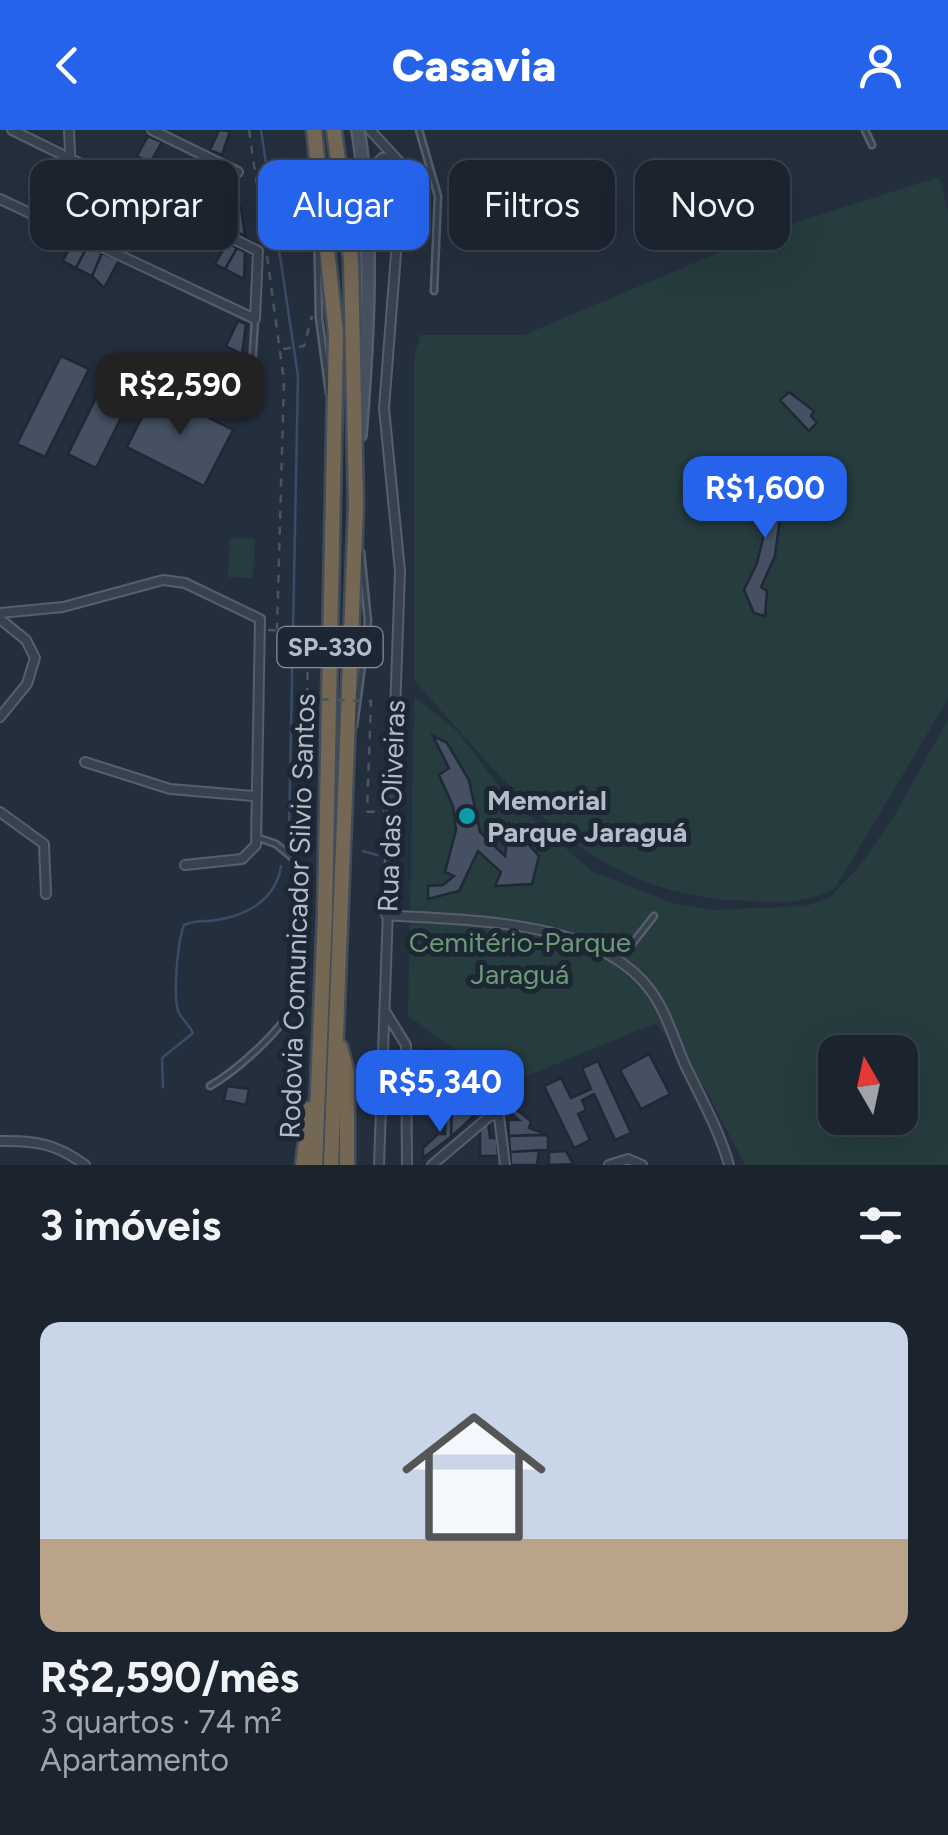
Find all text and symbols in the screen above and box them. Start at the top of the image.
icon: back [40,38,95,93]
text: Casavia [392,38,556,92]
icon: person [853,38,908,93]
chip: Comprar [30,160,238,250]
chip: Alugar [258,160,429,250]
chip: Filtros [449,160,615,250]
chip: Novo [635,160,790,250]
pin: R$2,590 [88,353,272,438]
text: R$2,590 [118,366,242,404]
pin: R$1,600 [673,456,857,541]
text: R$1,600 [705,469,825,507]
road number: SP-330 [278,627,382,667]
street label: Rodovia Comunicador Silvio Santos [272,693,322,1139]
street label: Rua das Oliveiras [370,699,412,913]
place label: Memorial Parque Jaraguá [487,783,687,849]
marker: Memorial Parque Jaraguá [456,805,478,827]
park label: Cemitério-Parque Jaraguá [409,925,631,991]
north arrow [818,1035,918,1135]
map controls [818,1035,918,1135]
pin: R$5,340 [348,1050,532,1135]
text: R$5,340 [378,1063,502,1101]
icon: filters [853,1198,908,1253]
text: 3 imóveis [40,1200,221,1251]
icon: home [384,1387,564,1567]
text: R$2,590/mês [40,1652,299,1703]
text: 3 quartos · 74 m² [40,1703,282,1741]
text: Apartamento [40,1741,229,1779]

